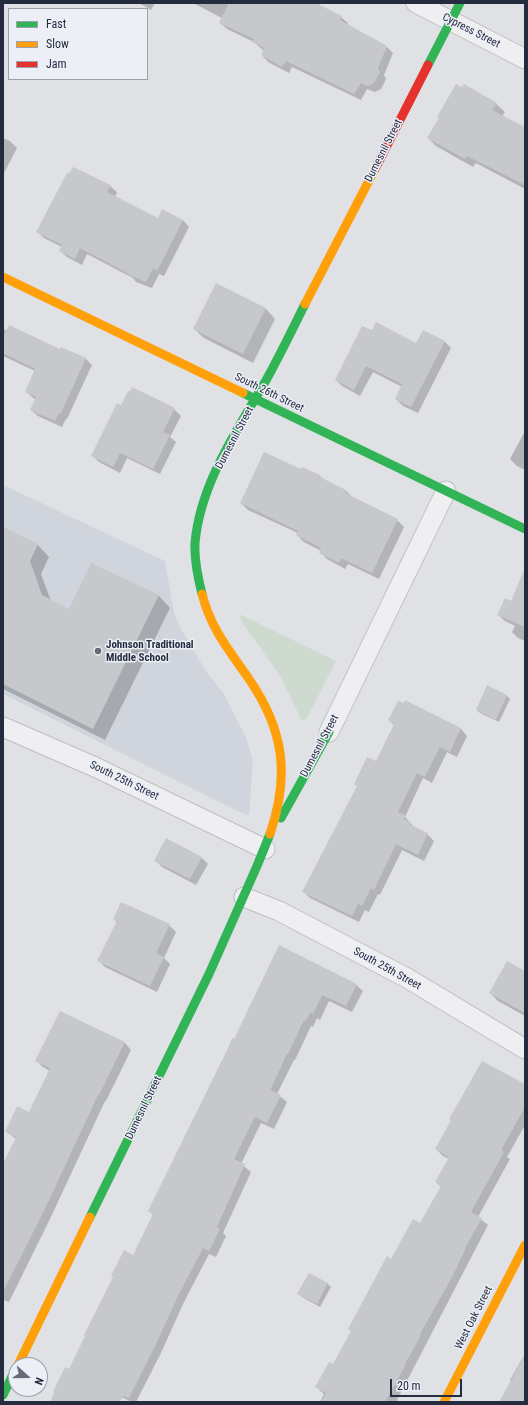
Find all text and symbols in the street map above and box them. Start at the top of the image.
legend [8,8,148,80]
street label: Cypress Street [440,11,502,51]
text: Fast [46,17,66,31]
text: Slow [46,37,69,51]
text: Jam [46,57,67,71]
street label: Dumesnil Street [363,117,405,185]
street label: South 26th Street [232,371,306,415]
street label: Dumesnil Street [213,405,257,471]
place label: Johnson Traditional Middle School [106,638,194,664]
marker: Johnson Traditional Middle School [93,646,103,656]
street label: Dumesnil Street [298,713,342,779]
street label: South 25th Street [87,759,161,803]
street label: South 25th Street [351,945,423,993]
street label: Dumesnil Street [123,1074,165,1142]
street label: West Oak Street [452,1284,496,1352]
north arrow [8,1357,48,1397]
scale bar [392,1371,464,1397]
text: N [31,1376,46,1387]
text: 20 m [397,1379,421,1393]

